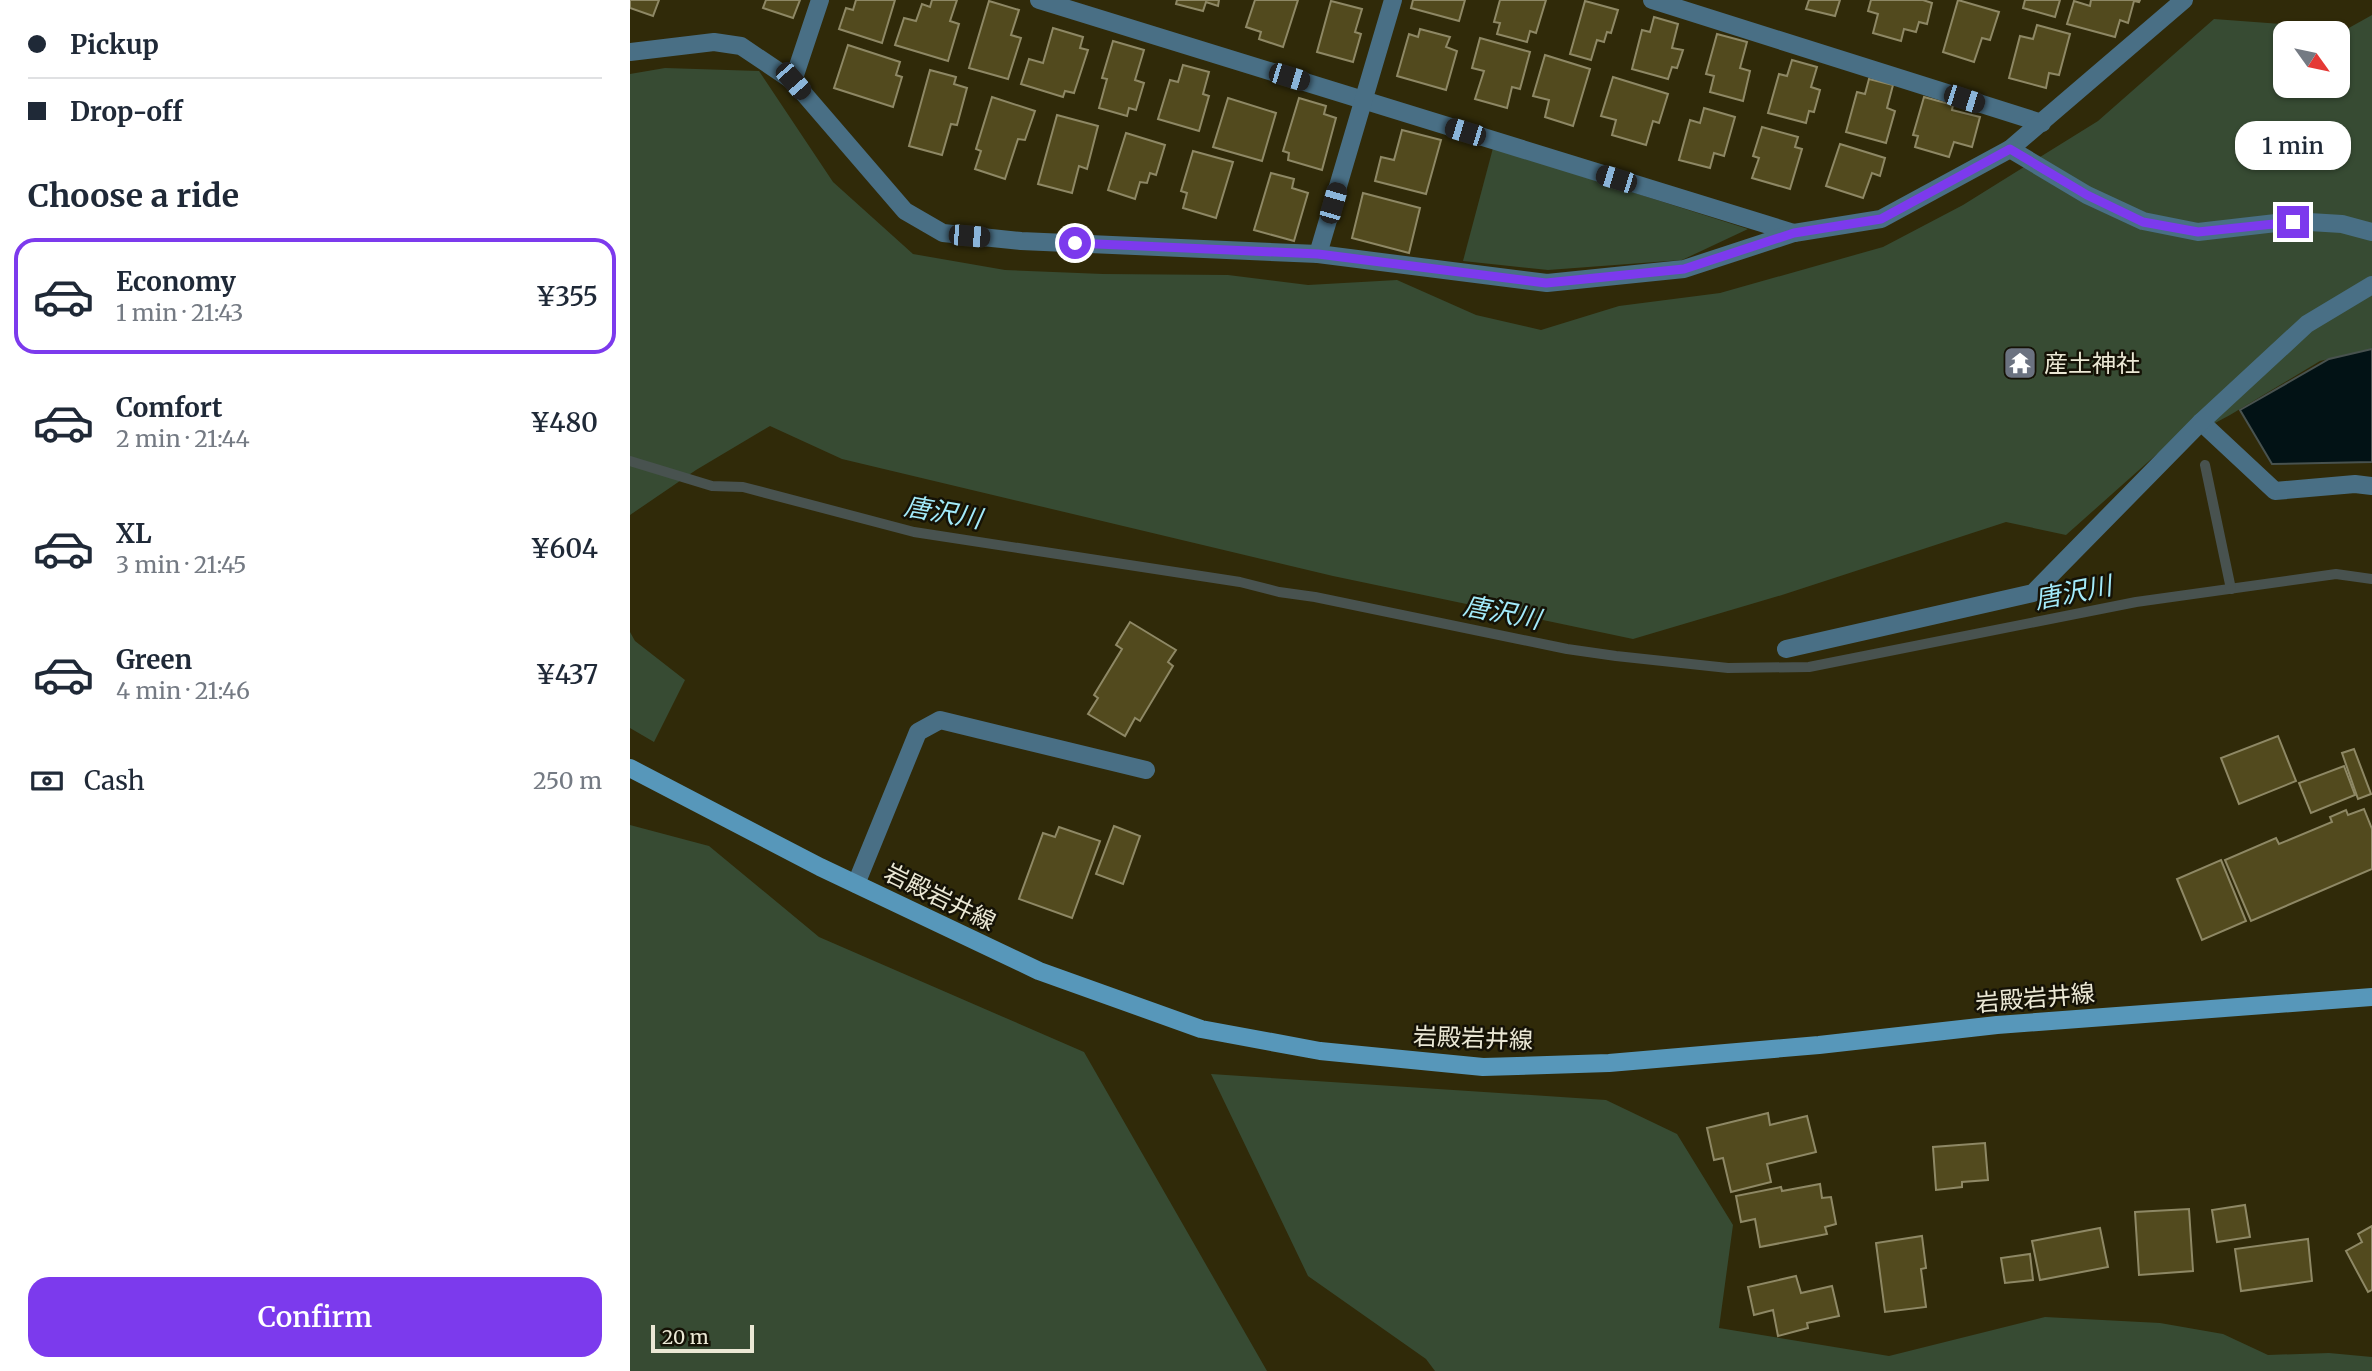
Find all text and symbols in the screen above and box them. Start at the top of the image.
north arrow [2273,21,2350,98]
map controls [2273,21,2350,98]
text: Pickup [70,28,159,61]
car [772,58,815,104]
car [1266,61,1313,93]
car [1941,83,1988,115]
text: Drop-off [70,95,183,128]
car [1442,116,1489,148]
callout: 1 min [2235,120,2351,170]
text: 1 min [2262,131,2324,160]
car [1593,163,1640,195]
text: Choose a ride [28,176,239,216]
car [1318,180,1349,226]
route end [2277,206,2309,238]
car [948,224,991,248]
route start [1059,227,1091,259]
icon: car [32,265,95,328]
text: Economy [116,265,236,298]
text: ¥355 [536,280,598,313]
text: 1 min · 21:43 [116,298,244,327]
temple icon: 産土神社 [2001,344,2039,382]
place label: 産土神社 [2044,348,2140,379]
icon: car [32,391,95,454]
text: Comfort [116,391,222,424]
text: ¥480 [530,406,598,439]
text: 2 min · 21:44 [116,424,250,453]
water label: 唐沢川 [902,489,987,536]
icon: car [32,517,95,580]
text: XL [116,517,152,550]
text: ¥604 [530,532,598,565]
text: 3 min · 21:45 [116,550,247,579]
water label: 唐沢川 [2032,568,2117,616]
water label: 唐沢川 [1461,588,1546,636]
icon: car [32,643,95,706]
text: Green [116,643,192,676]
text: ¥437 [536,658,598,691]
text: 4 min · 21:46 [116,676,250,705]
icon: cash [28,762,66,800]
text: Cash [84,764,145,797]
text: 250 m [533,766,602,795]
street label: 岩殿岩井線 [879,857,1001,937]
street label: 岩殿岩井線 [1974,977,2096,1019]
street label: 岩殿岩井線 [1412,1020,1534,1056]
button: Confirm [28,1277,602,1357]
scale bar [651,1322,754,1354]
text: 20 m [662,1325,709,1349]

